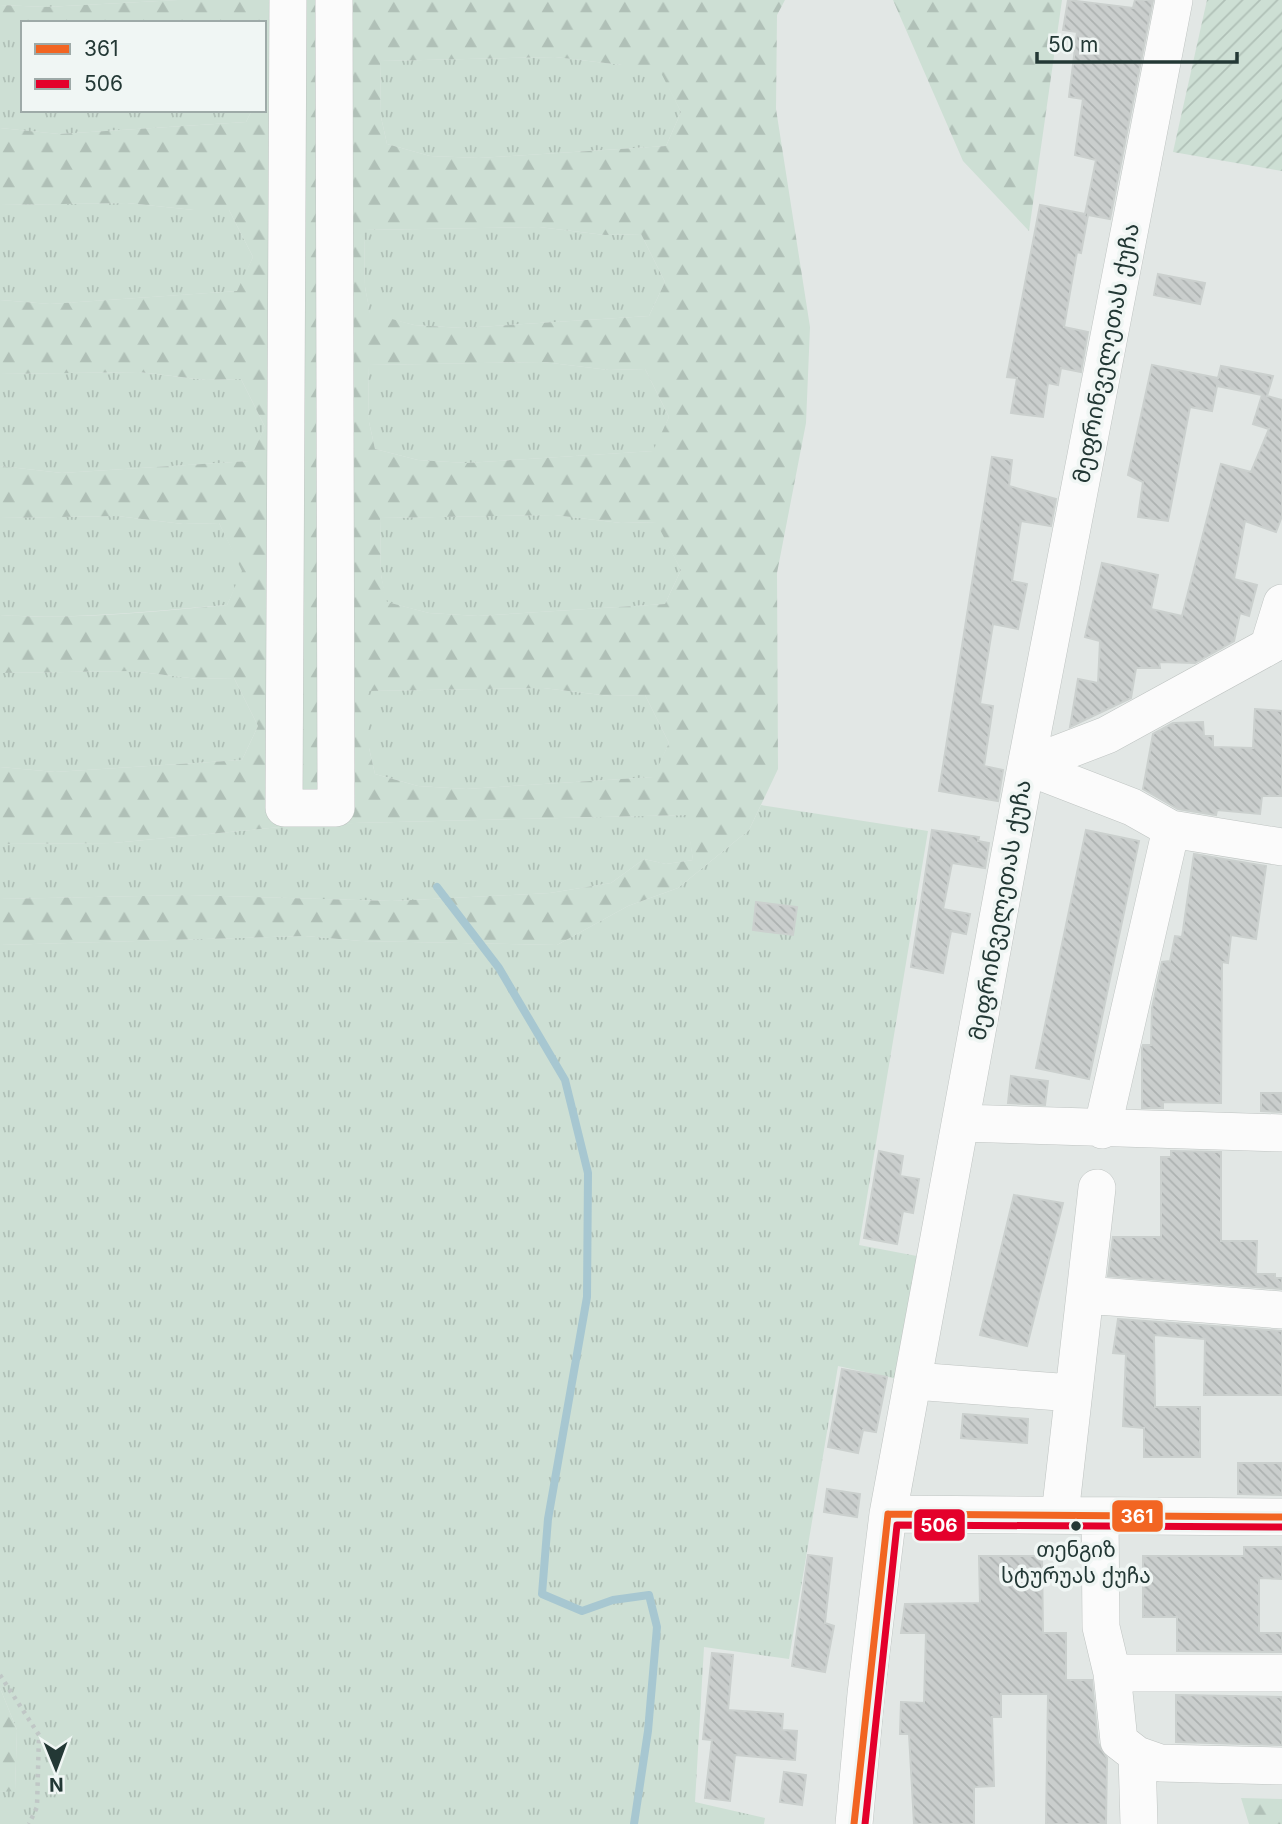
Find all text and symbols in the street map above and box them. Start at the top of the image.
legend [21,21,266,112]
scale bar [1037,21,1236,65]
text: 50 m [1048,32,1098,57]
text: 361 [84,36,119,61]
text: 506 [84,71,123,96]
street label: მეფრინველეთას ქუჩა [1067,221,1145,485]
street label: მეფრინველეთას ქუჩა [963,777,1037,1043]
line badge: 361 [1111,1499,1164,1533]
text: 361 [1121,1505,1153,1528]
line badge: 506 [913,1508,966,1542]
text: 506 [920,1514,958,1537]
marker: თენგიზ სტურუას ქუჩა [1069,1519,1083,1533]
place label: თენგიზ სტურუას ქუჩა [1001,1537,1151,1588]
north arrow [21,1733,91,1803]
text: N [49,1773,64,1796]

